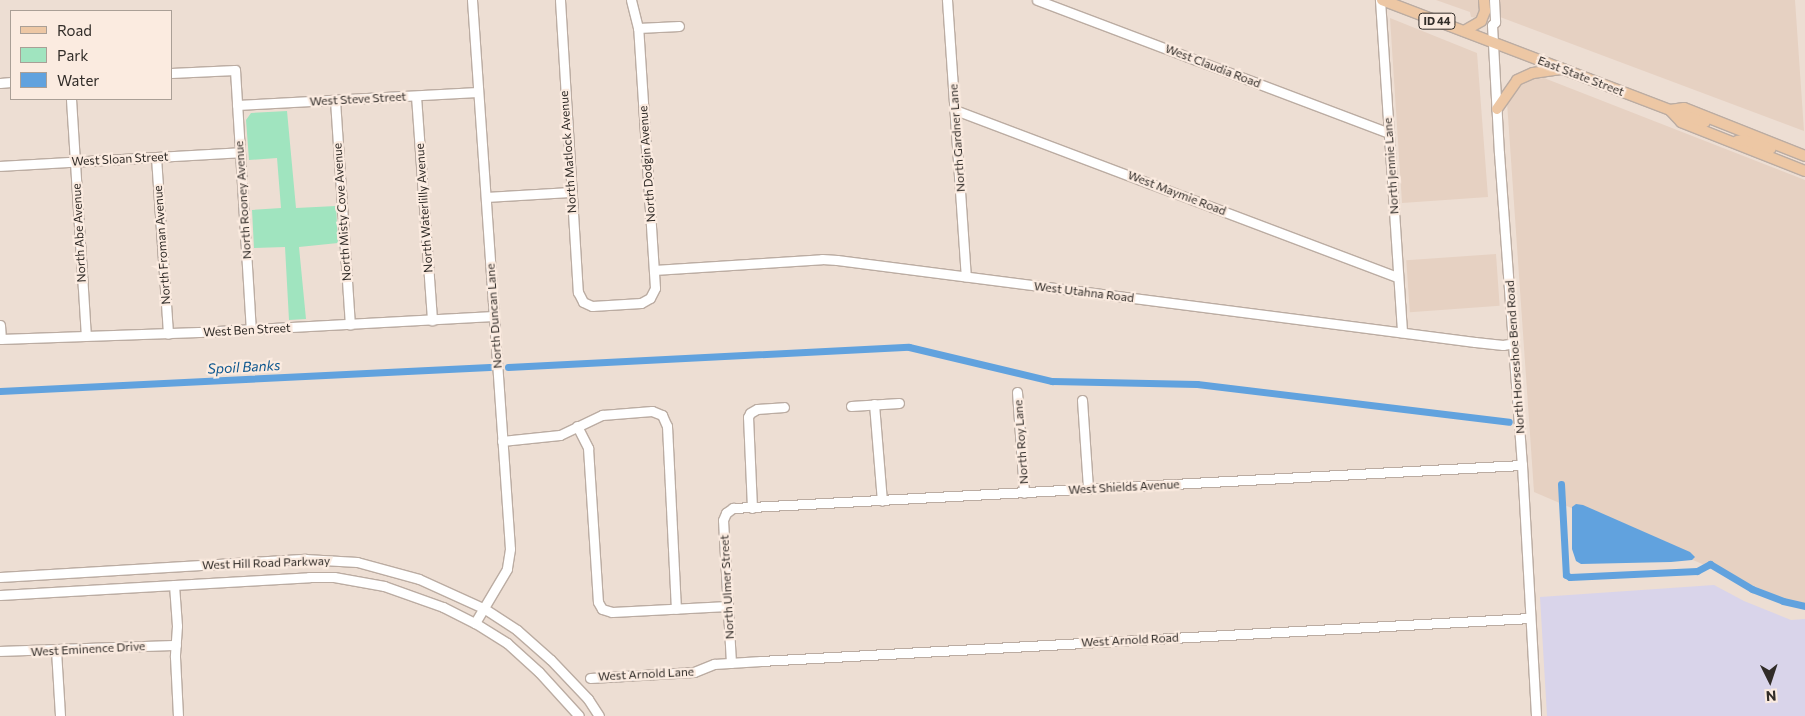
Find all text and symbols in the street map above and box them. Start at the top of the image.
legend [10,10,172,100]
road number: ID 44 [1418,12,1456,30]
text: Road [57,21,92,39]
street label: West Claudia Road [1163,41,1263,91]
text: Park [57,46,88,64]
street label: East State Street [1536,53,1626,99]
text: Water [57,71,99,89]
street label: North Gardner Lane [946,83,968,193]
street label: West Steve Street [309,89,407,109]
street label: North Matlock Avenue [557,90,579,214]
street label: North Dodgin Avenue [636,105,658,223]
street label: North Jennie Lane [1380,117,1402,215]
street label: North Rooney Avenue [232,140,254,260]
street label: North Misty Cove Avenue [330,143,354,281]
street label: North Waterlilly Avenue [412,143,436,273]
street label: West Sloan Street [71,149,169,169]
street label: West Maymie Road [1126,168,1228,218]
street label: North Abe Avenue [69,183,89,283]
street label: North Froman Avenue [151,185,173,305]
street label: North Duncan Lane [483,263,505,369]
street label: West Utahna Road [1033,279,1135,305]
street label: North Horseshoe Bend Road [1502,280,1528,434]
street label: West Ben Street [203,321,291,339]
water label: Spoil Banks [207,357,281,377]
street label: North Roy Lane [1011,399,1031,485]
street label: West Shields Avenue [1068,477,1180,497]
street label: North Ulmer Street [717,534,737,640]
street label: West Hill Road Parkway [202,554,330,572]
street label: West Arnold Road [1081,630,1179,650]
street label: West Eminence Drive [30,639,146,659]
north arrow [1745,656,1795,706]
street label: West Arnold Lane [598,664,694,684]
text: N [1765,688,1777,705]

